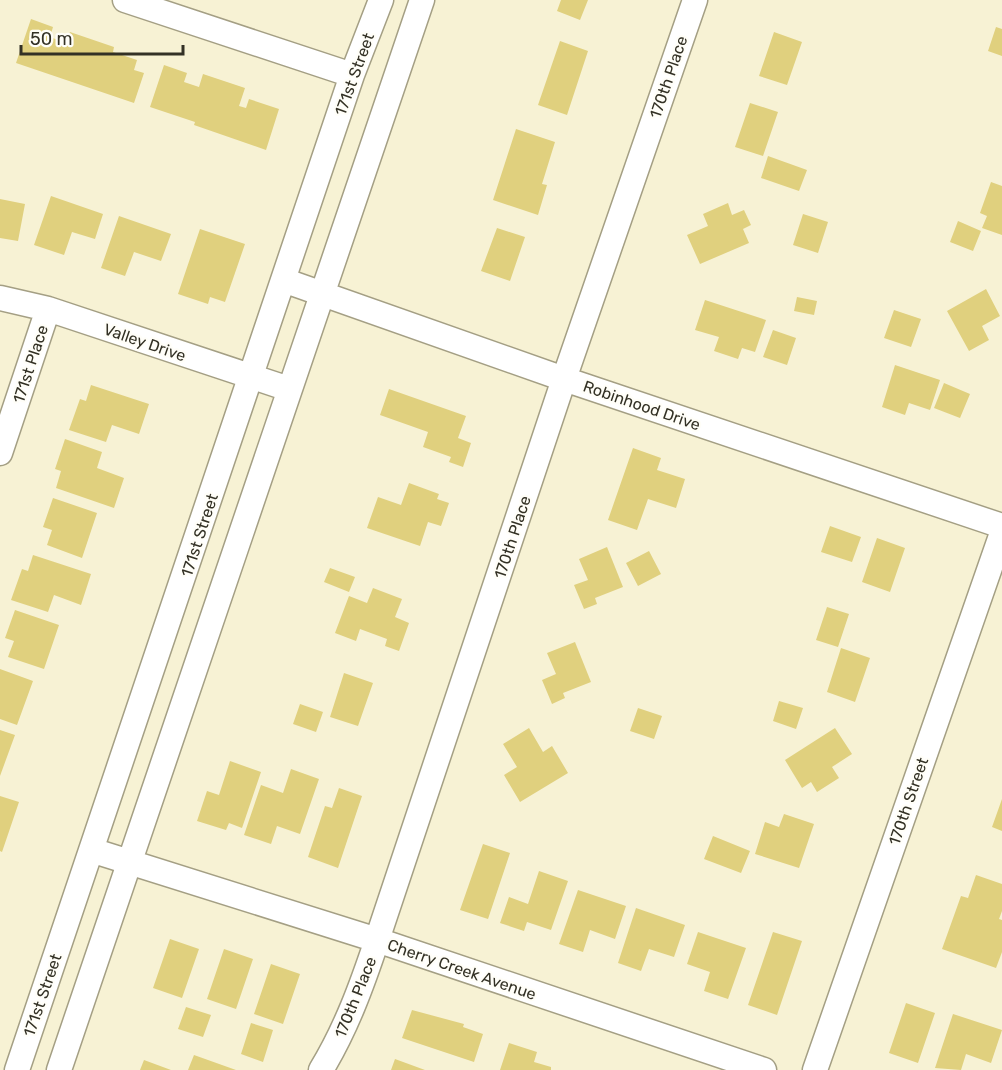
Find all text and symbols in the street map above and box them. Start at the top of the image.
scale bar [21,18,183,56]
text: 50 m [30,28,73,50]
street label: 171st Street [331,30,378,118]
street label: 170th Place [646,33,691,121]
street label: Valley Drive [101,320,188,365]
street label: 171st Place [9,323,52,406]
street label: Robinhood Drive [581,377,703,434]
street label: 171st Street [177,491,222,579]
street label: 170th Place [490,493,535,581]
street label: 170th Street [885,755,932,847]
street label: Cherry Creek Avenue [385,935,539,1004]
street label: 171st Street [19,951,66,1039]
street label: 170th Place [331,954,380,1041]

